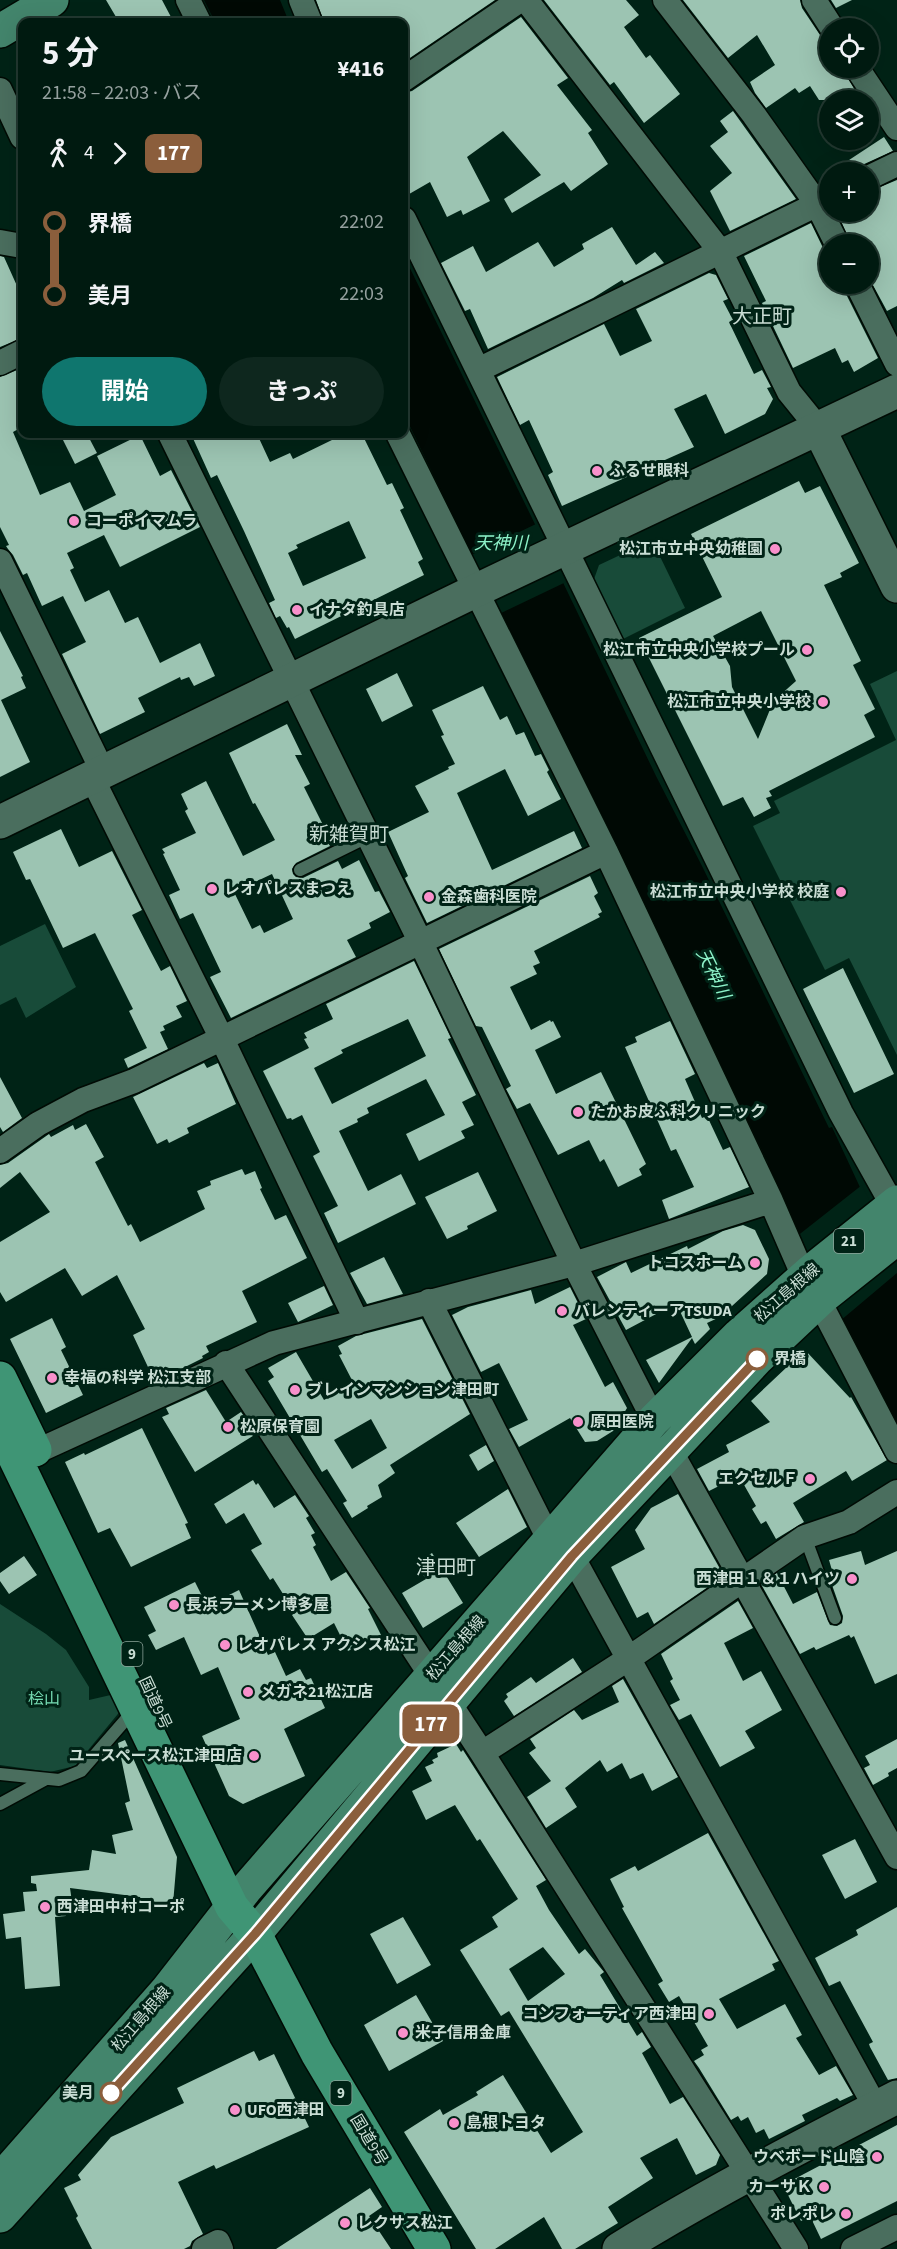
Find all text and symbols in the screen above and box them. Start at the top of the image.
map controls [819,18,879,294]
button: locate [819,18,879,78]
text: 5 分 [42,30,99,77]
text: ¥416 [338,53,384,85]
text: 21:58 – 22:03 · バス [42,79,202,107]
button: layers [819,90,879,150]
icon: walk [42,137,75,170]
icon: forward [103,137,136,170]
text: 177 [157,138,190,168]
text: 4 [84,139,94,167]
button: + [819,162,879,222]
text: 界橋 [88,208,132,240]
text: 22:02 [339,208,384,236]
button: − [819,234,879,294]
text: 美月 [88,280,132,312]
text: 22:03 [339,280,384,308]
district label: 大正町 [732,303,792,331]
button: 開始 [42,357,207,426]
button: きっぷ [219,357,384,426]
place label: ふるせ眼科 [609,460,689,482]
marker: ふるせ眼科 [590,464,604,478]
place label: コーポイマムラ [86,510,197,532]
marker: コーポイマムラ [67,514,81,528]
water label: 天神川 [474,531,530,556]
place label: 松江市立中央幼稚園 [619,538,763,560]
marker: 松江市立中央幼稚園 [768,542,782,556]
place label: イナタ釣具店 [309,599,405,621]
marker: イナタ釣具店 [290,603,304,617]
place label: 松江市立中央小学校プール [603,639,795,661]
marker: 松江市立中央小学校プール [800,643,814,657]
place label: 松江市立中央小学校 [667,691,811,713]
marker: 松江市立中央小学校 [816,695,830,709]
district label: 新雑賀町 [309,821,389,849]
place label: レオパレスまつえ [224,878,352,900]
place label: 松江市立中央小学校 校庭 [650,881,829,903]
marker: レオパレスまつえ [205,882,219,896]
marker: 松江市立中央小学校 校庭 [834,885,848,899]
place label: 金森歯科医院 [441,886,537,908]
marker: 金森歯科医院 [422,890,436,904]
water label: 天神川 [690,944,737,1006]
place label: たかお皮ふ科クリニック [590,1101,766,1123]
marker: たかお皮ふ科クリニック [571,1105,585,1119]
road number: 21 [834,1229,864,1253]
place label: トコスホーム [647,1252,743,1274]
marker: トコスホーム [748,1256,762,1270]
street label: 松江島根線 [750,1258,824,1328]
place label: バレンティーアTSUDA [574,1300,732,1322]
marker: バレンティーアTSUDA [555,1304,569,1318]
marker: 界橋 [746,1348,768,1370]
place label: 界橋 [774,1348,806,1370]
place label: 幸福の科学 松江支部 [64,1367,211,1389]
marker: 幸福の科学 松江支部 [45,1371,59,1385]
place label: ブレインマンション津田町 [307,1379,499,1401]
marker: ブレインマンション津田町 [288,1383,302,1397]
place label: 原田医院 [590,1411,654,1433]
marker: 原田医院 [571,1415,585,1429]
place label: 松原保育園 [240,1416,320,1438]
marker: 松原保育園 [221,1420,235,1434]
place label: エクセルＦ [718,1468,798,1490]
marker: エクセルＦ [803,1472,817,1486]
district label: 津田町 [416,1554,476,1582]
place label: 西津田１＆１ハイツ [696,1568,840,1590]
marker: 西津田１＆１ハイツ [845,1572,859,1586]
place label: 長浜ラーメン博多屋 [186,1594,329,1616]
marker: 長浜ラーメン博多屋 [167,1598,181,1612]
street label: 松江島根線 [421,1611,491,1685]
place label: レオパレス アクシス松江 [237,1634,415,1656]
marker: レオパレス アクシス松江 [218,1638,232,1652]
road number: 9 [122,1642,142,1666]
street label: 国道9号 [133,1673,177,1733]
place label: メガネ21松江店 [260,1681,373,1703]
marker: メガネ21松江店 [241,1685,255,1699]
park label: 桧山 [28,1688,60,1710]
line badge: 177 [396,1704,466,1744]
text: 177 [414,1709,448,1739]
place label: ユースペース松江津田店 [69,1745,242,1767]
marker: ユースペース松江津田店 [247,1749,261,1763]
place label: 西津田中村コーポ [57,1896,185,1918]
marker: 西津田中村コーポ [38,1900,52,1914]
street label: 松江島根線 [106,1982,176,2056]
place label: コンフォーティア西津田 [522,2003,697,2025]
marker: コンフォーティア西津田 [702,2007,716,2021]
place label: 米子信用金庫 [415,2022,511,2044]
marker: 米子信用金庫 [396,2026,410,2040]
road number: 9 [330,2081,352,2105]
place label: 美月 [62,2082,94,2104]
marker: 美月 [100,2082,122,2104]
place label: UFO西津田 [247,2099,325,2121]
marker: UFO西津田 [228,2103,242,2117]
street label: 国道9号 [345,2110,393,2170]
place label: 島根トヨタ [466,2112,546,2134]
marker: 島根トヨタ [447,2116,461,2130]
place label: ウベボード山陰 [753,2146,865,2168]
marker: ウベボード山陰 [870,2150,884,2164]
place label: カーサＫ [748,2176,812,2198]
marker: カーサＫ [817,2180,831,2194]
place label: ポレポレ [770,2203,834,2225]
marker: ポレポレ [839,2207,853,2221]
place label: レクサス松江 [357,2212,453,2234]
marker: レクサス松江 [338,2216,352,2230]

